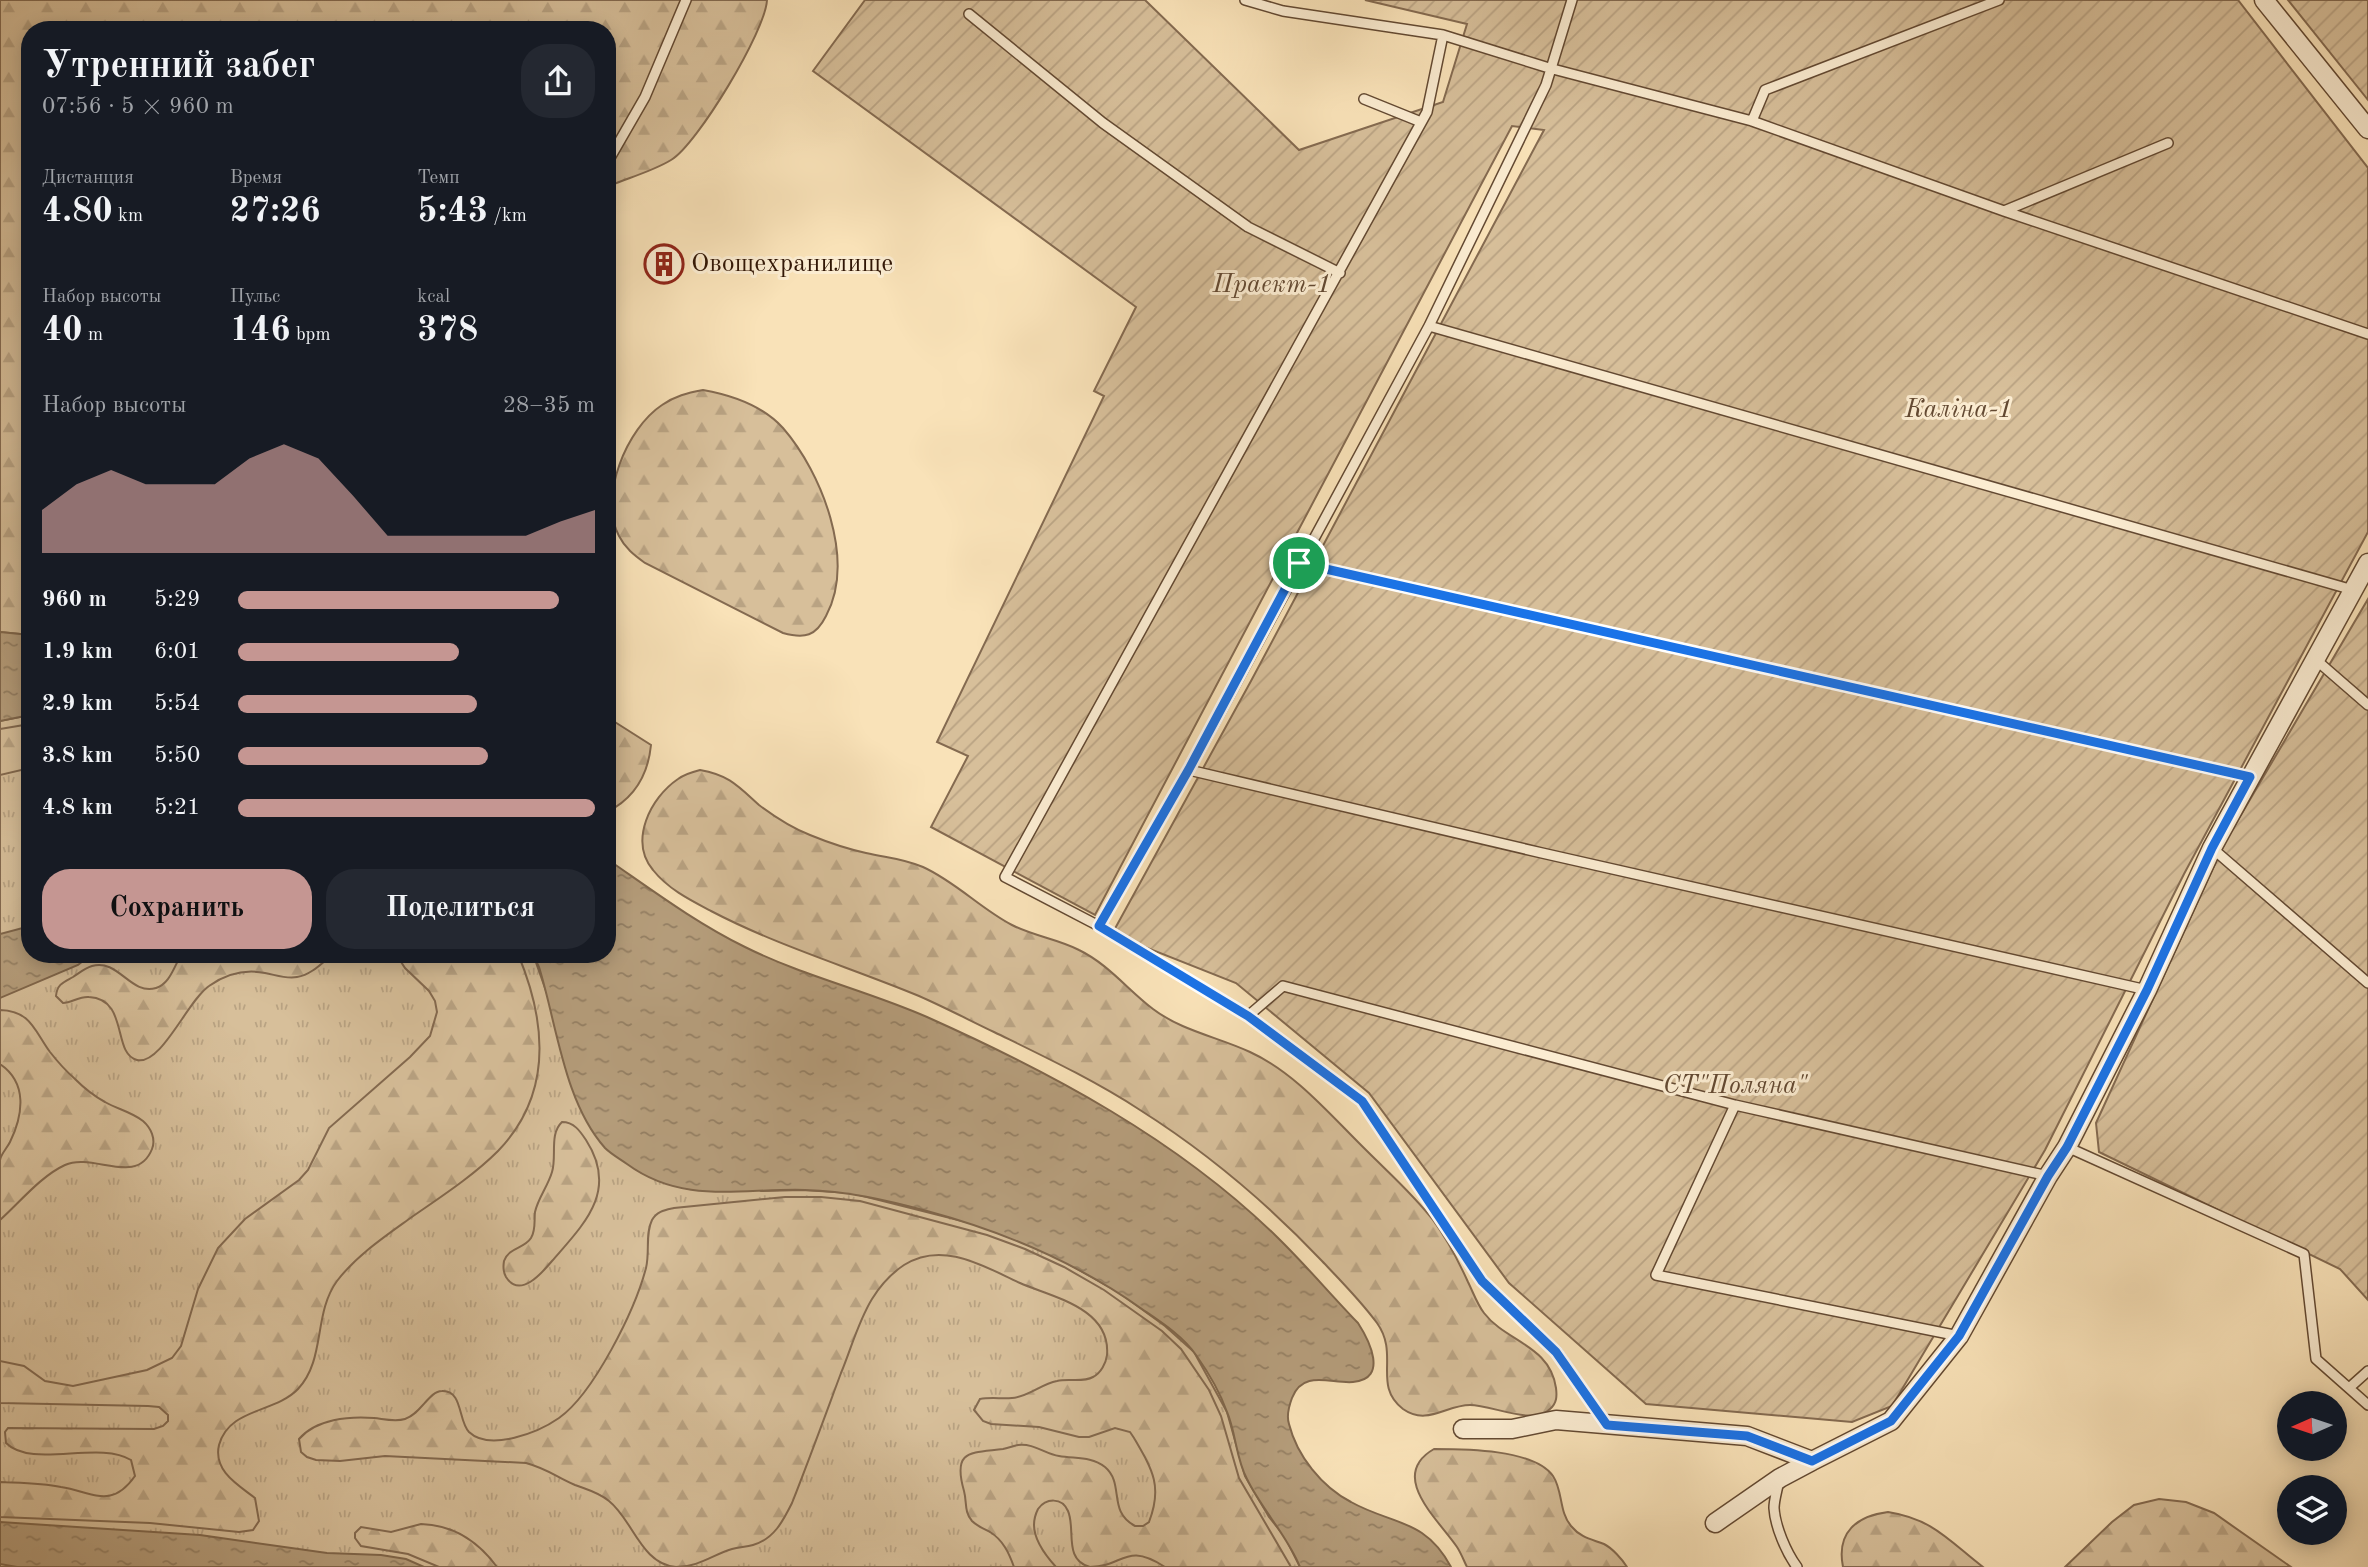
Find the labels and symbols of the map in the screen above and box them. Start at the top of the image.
building icon: Овощехранилище [643,243,685,285]
place label: Овощехранилище [691,251,893,277]
park label: Праект-1 [1212,272,1331,298]
park label: Каліна-1 [1904,397,2013,423]
pin [1269,533,1329,593]
park label: СТ"Поляна" [1663,1073,1808,1099]
north arrow [2277,1391,2347,1461]

